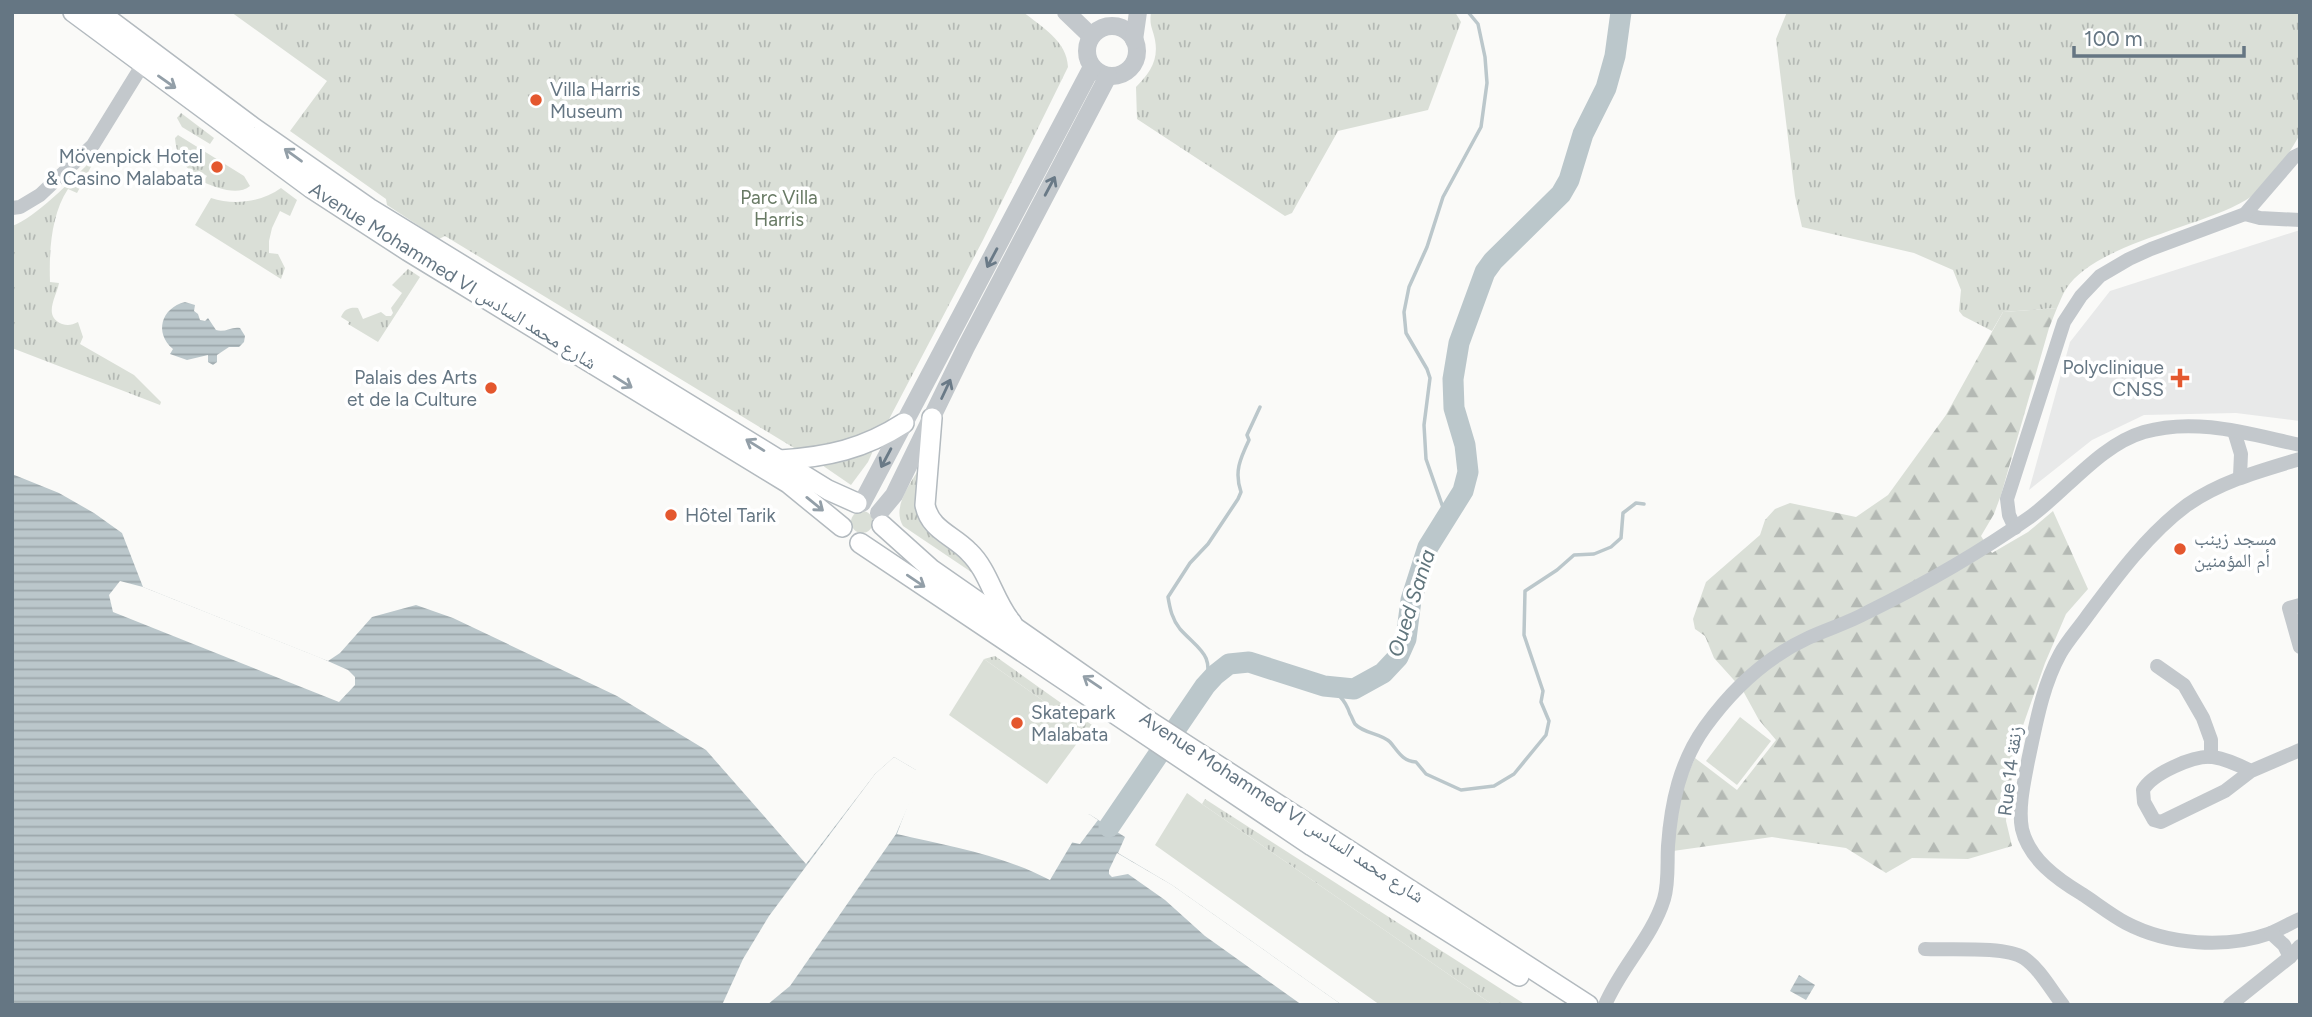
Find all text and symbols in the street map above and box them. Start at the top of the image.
scale bar [2074,14,2244,58]
text: 100 m [2084,26,2143,51]
one-way arrow [157,75,176,89]
place label: Villa Harris Museum [550,78,641,123]
marker: Villa Harris Museum [528,92,544,108]
place label: Mövenpick Hotel & Casino Malabata [46,145,203,190]
one-way arrow [284,148,303,162]
marker: Mövenpick Hotel & Casino Malabata [209,159,225,175]
one-way arrow [1043,177,1057,197]
street label: Avenue Mohammed VI شارع محمد السادس [305,178,601,374]
park label: Parc Villa Harris [740,186,818,231]
one-way arrow [985,247,999,267]
place label: Polyclinique CNSS [2062,356,2164,401]
place label: Palais des Arts et de la Culture [347,366,477,411]
marker: Polyclinique CNSS [2170,368,2190,388]
one-way arrow [613,374,632,389]
one-way arrow [940,379,953,400]
marker: Palais des Arts et de la Culture [483,380,499,396]
one-way arrow [746,438,766,452]
one-way arrow [878,448,892,468]
one-way arrow [805,497,823,512]
place label: Hôtel Tarik [685,504,777,527]
marker: Hôtel Tarik [663,507,679,523]
place label: مسجد زينب أم المؤمنين [2194,527,2277,574]
marker: مسجد زينب أم المؤمنين [2172,541,2188,557]
water label: Oued Sania [1382,546,1440,660]
one-way arrow [906,574,925,588]
one-way arrow [1083,675,1103,689]
place label: Skatepark Malabata [1031,701,1116,746]
street label: Avenue Mohammed VI شارع محمد السادس [1135,706,1429,908]
marker: Skatepark Malabata [1009,715,1025,731]
street label: Rue 14 زنقة [1993,725,2027,817]

